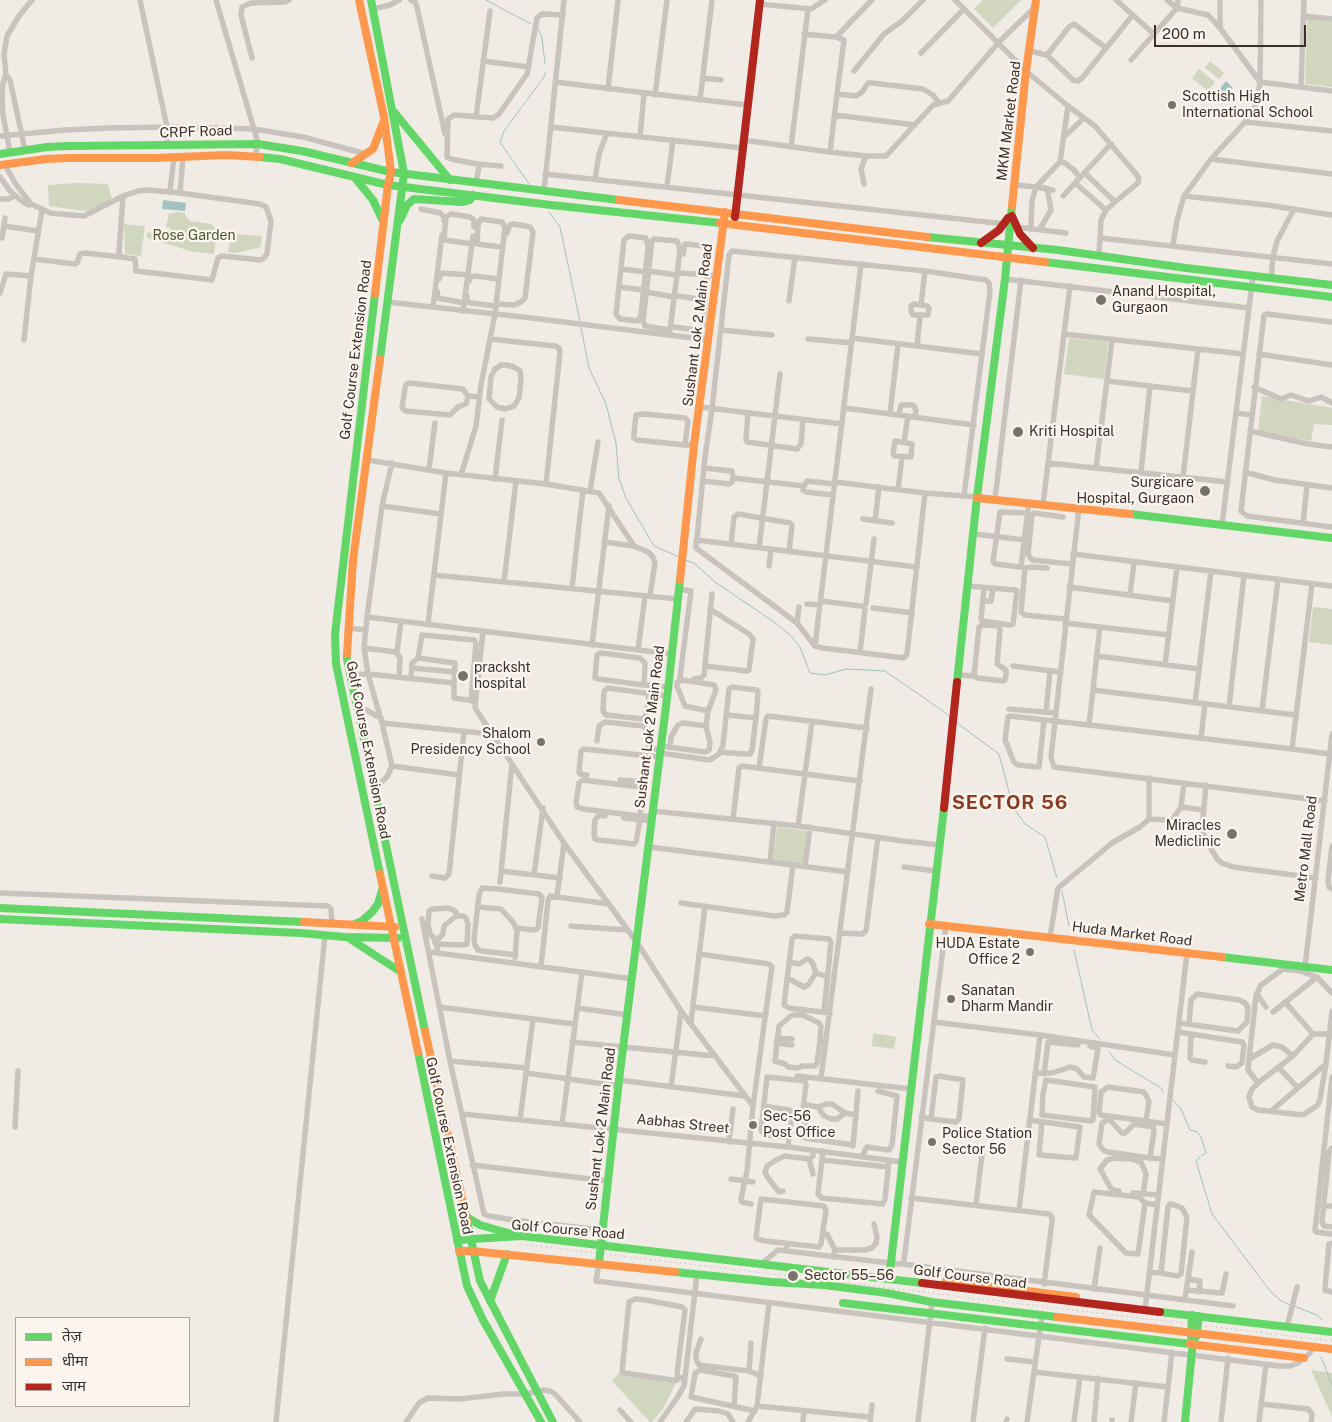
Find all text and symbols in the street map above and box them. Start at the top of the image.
scale bar [1157,15,1310,47]
text: 200 m [1162,25,1206,42]
street label: MKM Market Road [993,60,1025,182]
place label: Scottish High International School [1182,89,1313,121]
marker: Scottish High International School [1166,99,1178,111]
street label: CRPF Road [159,122,233,142]
park label: Rose Garden [152,228,236,244]
street label: Sushant Lok 2 Main Road [680,243,716,407]
street label: Golf Course Extension Road [337,259,375,441]
place label: Anand Hospital, Gurgaon [1112,284,1216,316]
marker: Anand Hospital, Gurgaon [1094,293,1108,307]
place label: Kriti Hospital [1029,424,1115,440]
marker: Kriti Hospital [1011,425,1025,439]
place label: Surgicare Hospital, Gurgaon [1076,475,1194,508]
marker: Surgicare Hospital, Gurgaon [1198,484,1212,498]
street label: Sushant Lok 2 Main Road [632,645,668,809]
street label: Golf Course Extension Road [342,660,394,840]
place label: pracksht hospital [474,660,531,692]
marker: pracksht hospital [456,669,470,683]
place label: Shalom Presidency School [410,726,531,759]
marker: Shalom Presidency School [535,736,547,748]
district label: SECTOR 56 [951,792,1069,814]
street label: Metro Mall Road [1291,795,1321,903]
place label: Miracles Mediclinic [1154,818,1221,850]
marker: Miracles Mediclinic [1225,827,1239,841]
street label: Huda Market Road [1071,918,1193,950]
place label: HUDA Estate Office 2 [935,936,1020,969]
marker: HUDA Estate Office 2 [1024,946,1036,958]
place label: Sanatan Dharm Mandir [961,983,1053,1016]
marker: Sanatan Dharm Mandir [945,993,957,1005]
street label: Sushant Lok 2 Main Road [583,1047,619,1211]
street label: Golf Course Extension Road [422,1056,476,1236]
place label: Sec-56 Post Office [763,1109,835,1142]
street label: Aabhas Street [636,1111,730,1137]
marker: Sec-56 Post Office [747,1119,759,1131]
place label: Police Station Sector 56 [942,1126,1032,1158]
marker: Police Station Sector 56 [926,1136,938,1148]
street label: Golf Course Road [511,1217,625,1243]
street label: Golf Course Road [913,1262,1027,1292]
place label: Sector 55–56 [804,1268,894,1284]
marker: Sector 55–56 [786,1269,800,1283]
legend [15,1317,190,1407]
text: तेज़ [62,1327,82,1344]
text: धीमा [62,1352,88,1369]
text: जाम [62,1377,86,1394]

